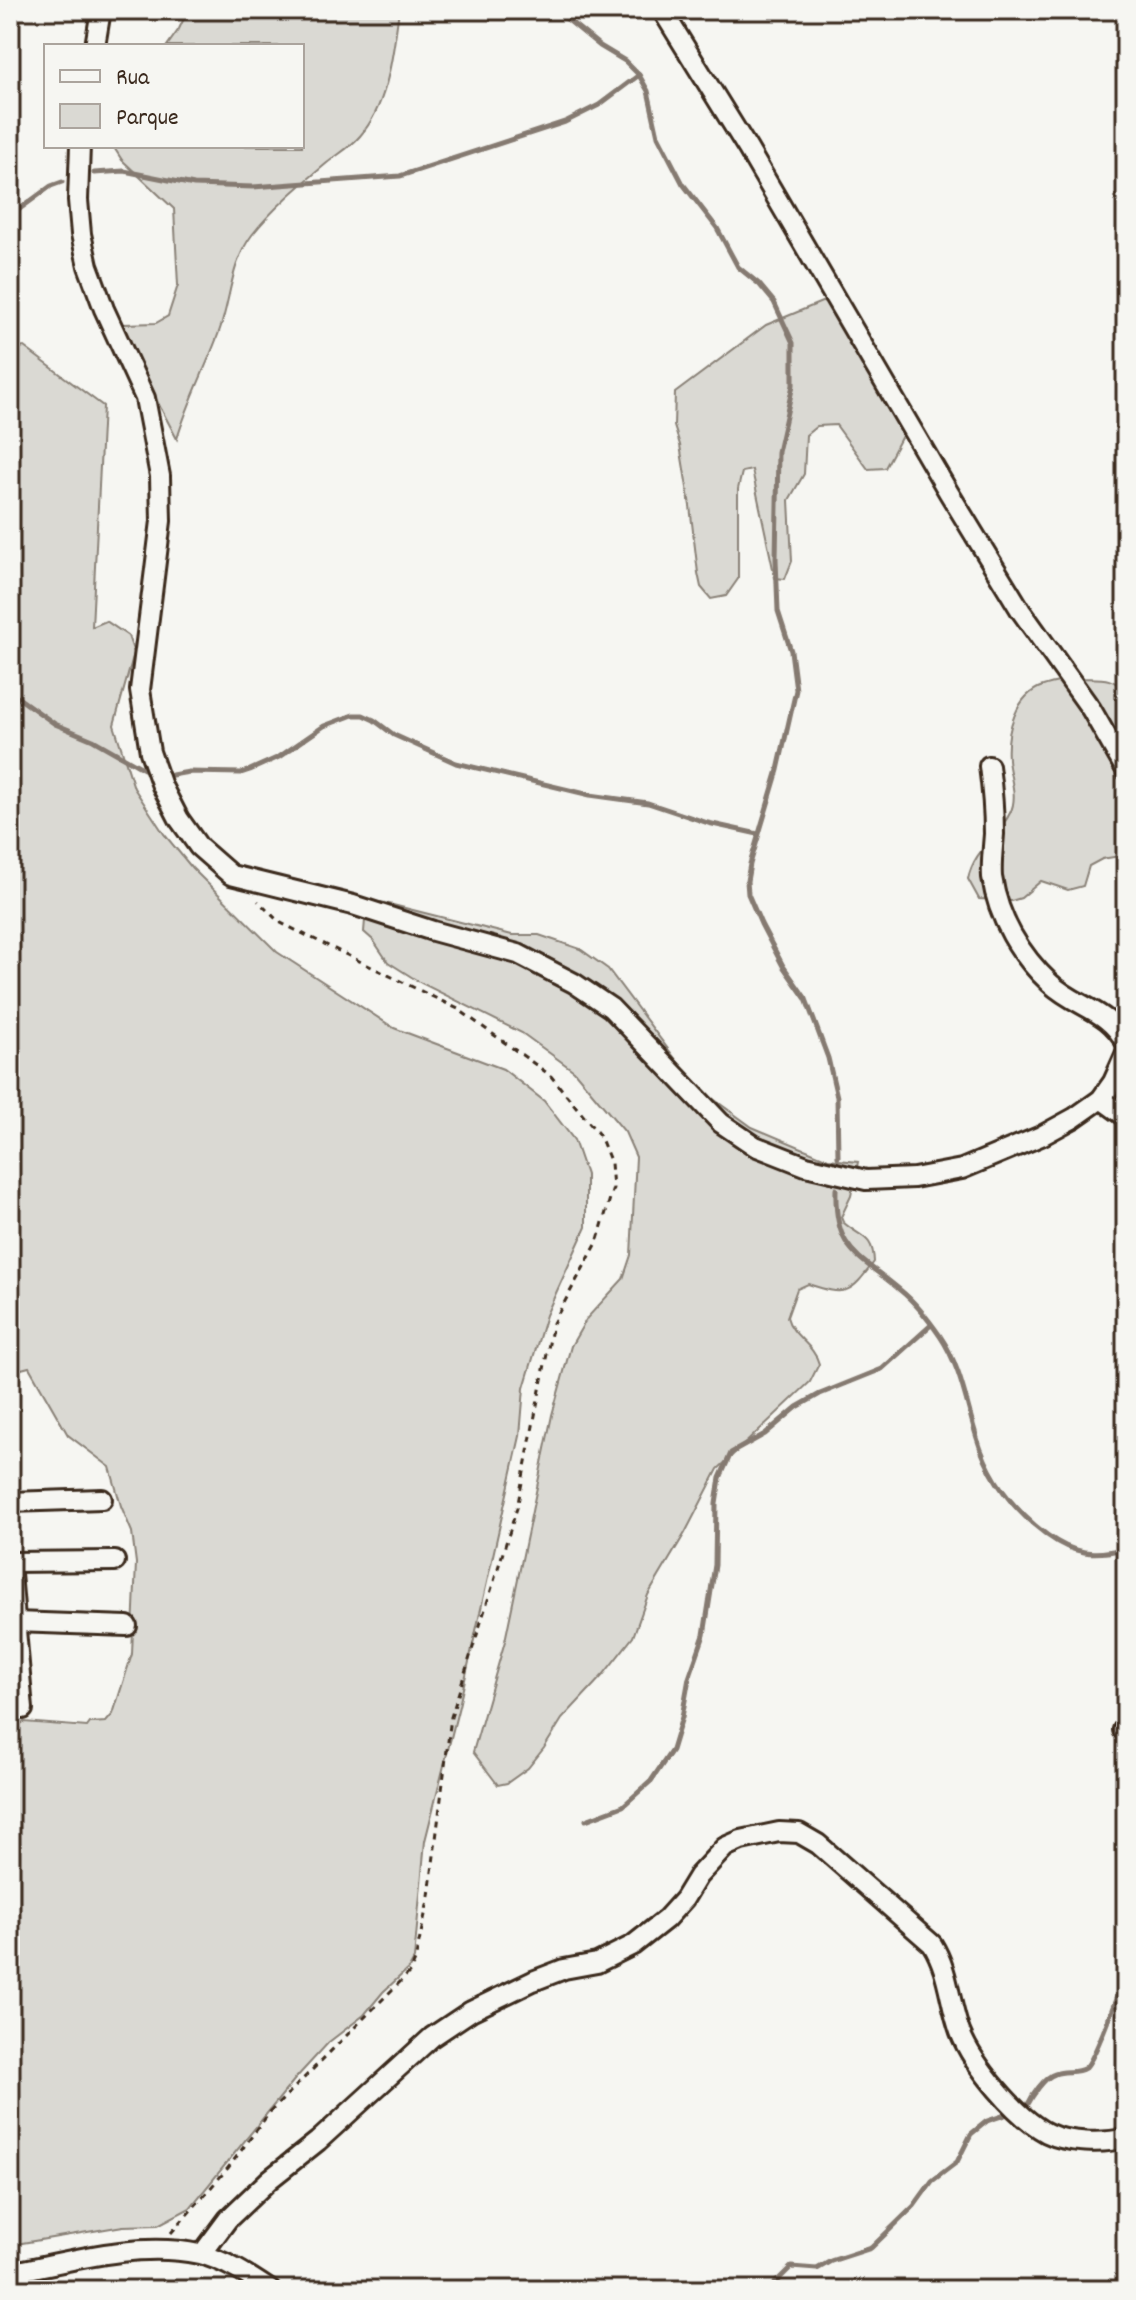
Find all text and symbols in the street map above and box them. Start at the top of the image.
legend [44,44,304,148]
text: Rua [116,62,150,96]
text: Parque [116,102,179,136]

